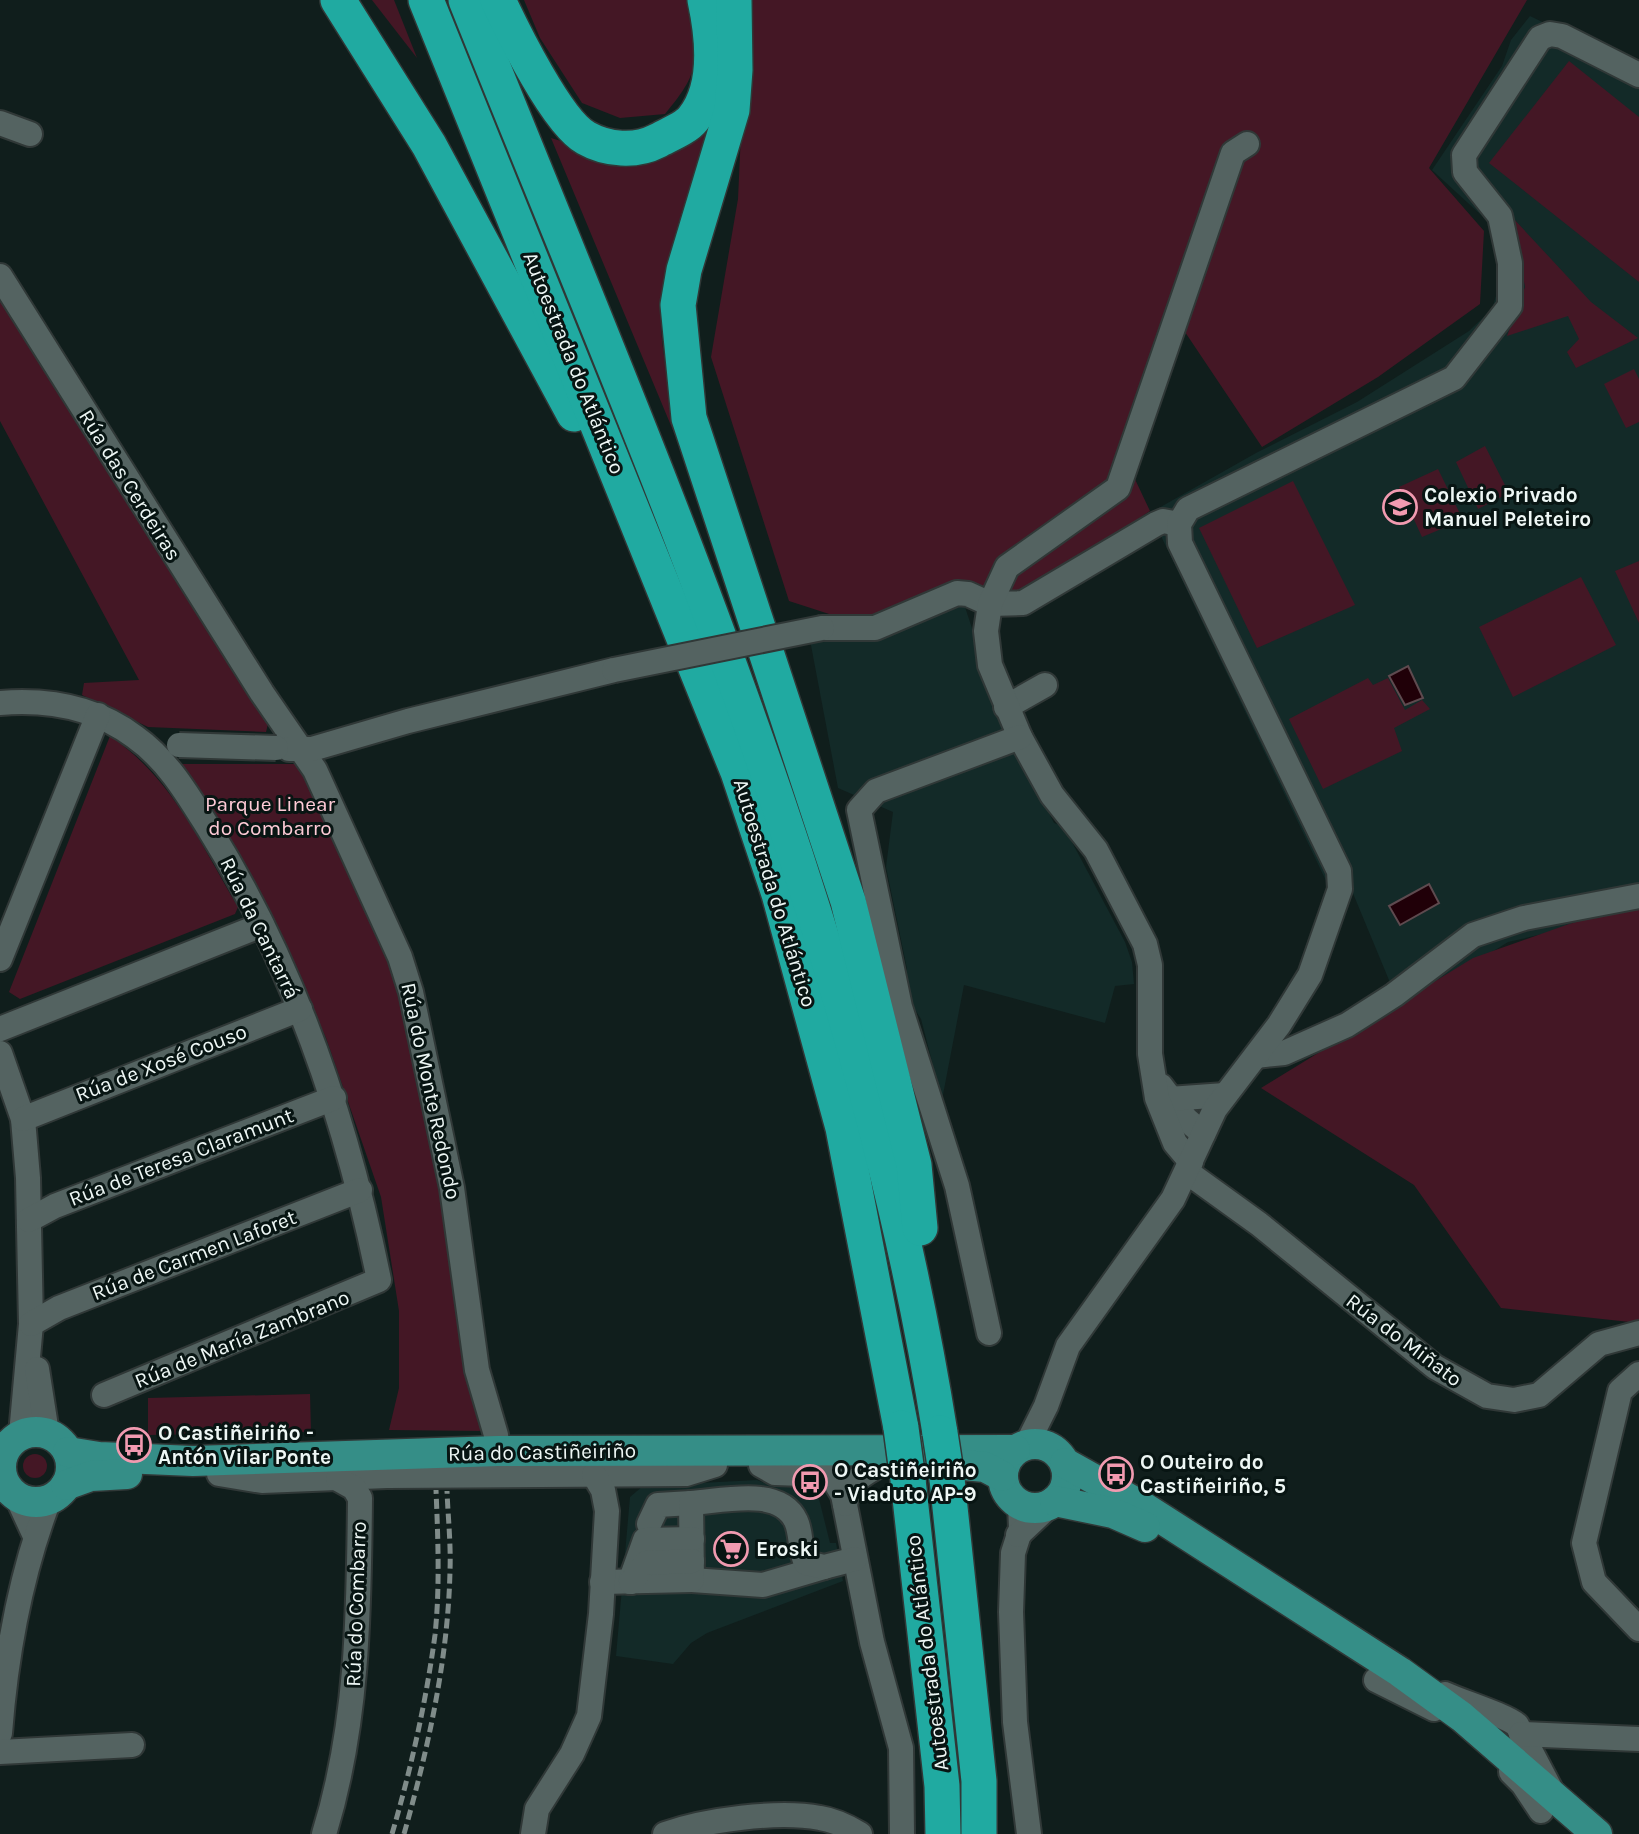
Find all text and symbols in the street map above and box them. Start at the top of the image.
street label: Autoestrada do Atlántico [518,248,630,478]
street label: Rúa das Cerdeiras [74,405,186,565]
place label: Colexio Privado Manuel Peleteiro [1424,483,1591,531]
school or university icon: Colexio Privado Manuel Peleteiro [1381,488,1419,526]
street label: Autoestrada do Atlántico [729,776,821,1010]
park label: Parque Linear do Combarro [205,792,336,840]
street label: Rúa da Cantarrá [215,853,305,1003]
street label: Rúa do Monte Redondo [396,981,466,1201]
street label: Rúa de Xosé Couso [72,1019,250,1107]
street label: Rúa de Teresa Claramunt [65,1103,297,1211]
street label: Rúa de Carmen Laforet [89,1205,300,1305]
street label: Rúa de María Zambrano [131,1285,353,1393]
street label: Rúa do Miñato [1341,1289,1467,1391]
place label: O Castiñeiriño - Antón Vilar Ponte [158,1421,331,1469]
bus stop icon: O Castiñeiriño - Antón Vilar Ponte [115,1426,153,1464]
street label: Rúa do Castiñeiriño [448,1438,636,1466]
place label: O Outeiro do Castiñeiriño, 5 [1140,1450,1286,1498]
bus stop icon: O Outeiro do Castiñeiriño, 5 [1097,1455,1135,1493]
place label: O Castiñeiriño - Viaduto AP-9 [834,1458,977,1506]
bus stop icon: O Castiñeiriño - Viaduto AP-9 [791,1463,829,1501]
street label: Rúa do Combarro [341,1521,371,1687]
supermarket icon: Eroski [712,1530,750,1568]
street label: Autoestrada do Atlántico [901,1534,953,1772]
place label: Eroski [756,1537,819,1561]

